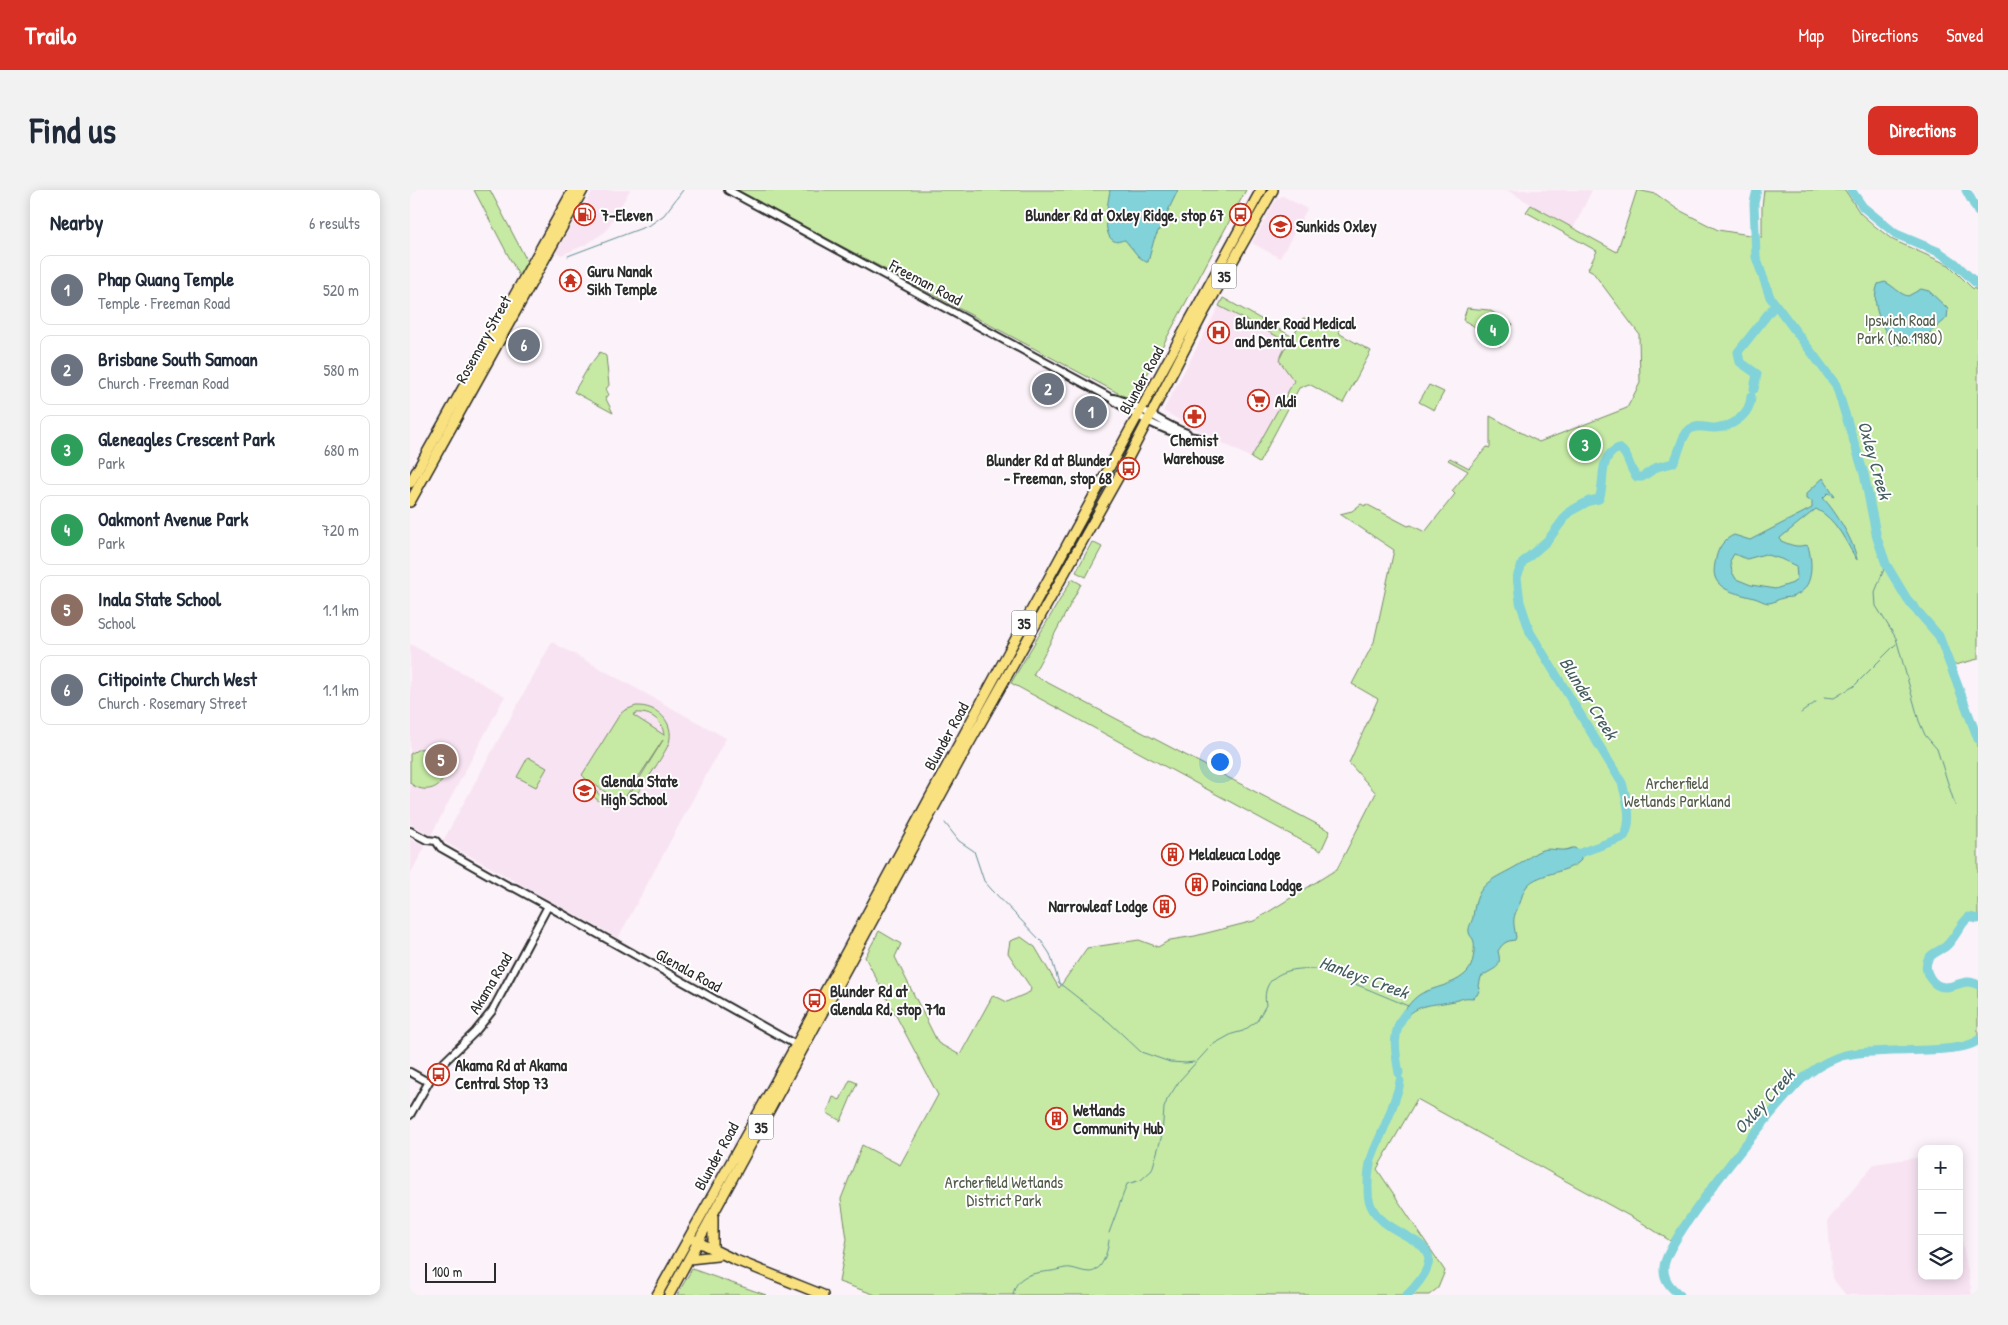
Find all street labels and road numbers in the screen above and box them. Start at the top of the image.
street label: Freeman Road [885,253,966,310]
road number: 35 [1212,264,1236,288]
street label: Rosemary Street [450,291,516,387]
street label: Blunder Road [1113,342,1169,418]
road number: 35 [1012,610,1036,636]
street label: Blunder Road [918,698,974,774]
street label: Glenala Road [652,943,726,997]
street label: Akama Road [463,948,517,1018]
road number: 35 [748,1114,774,1140]
street label: Blunder Road [688,1118,744,1194]

